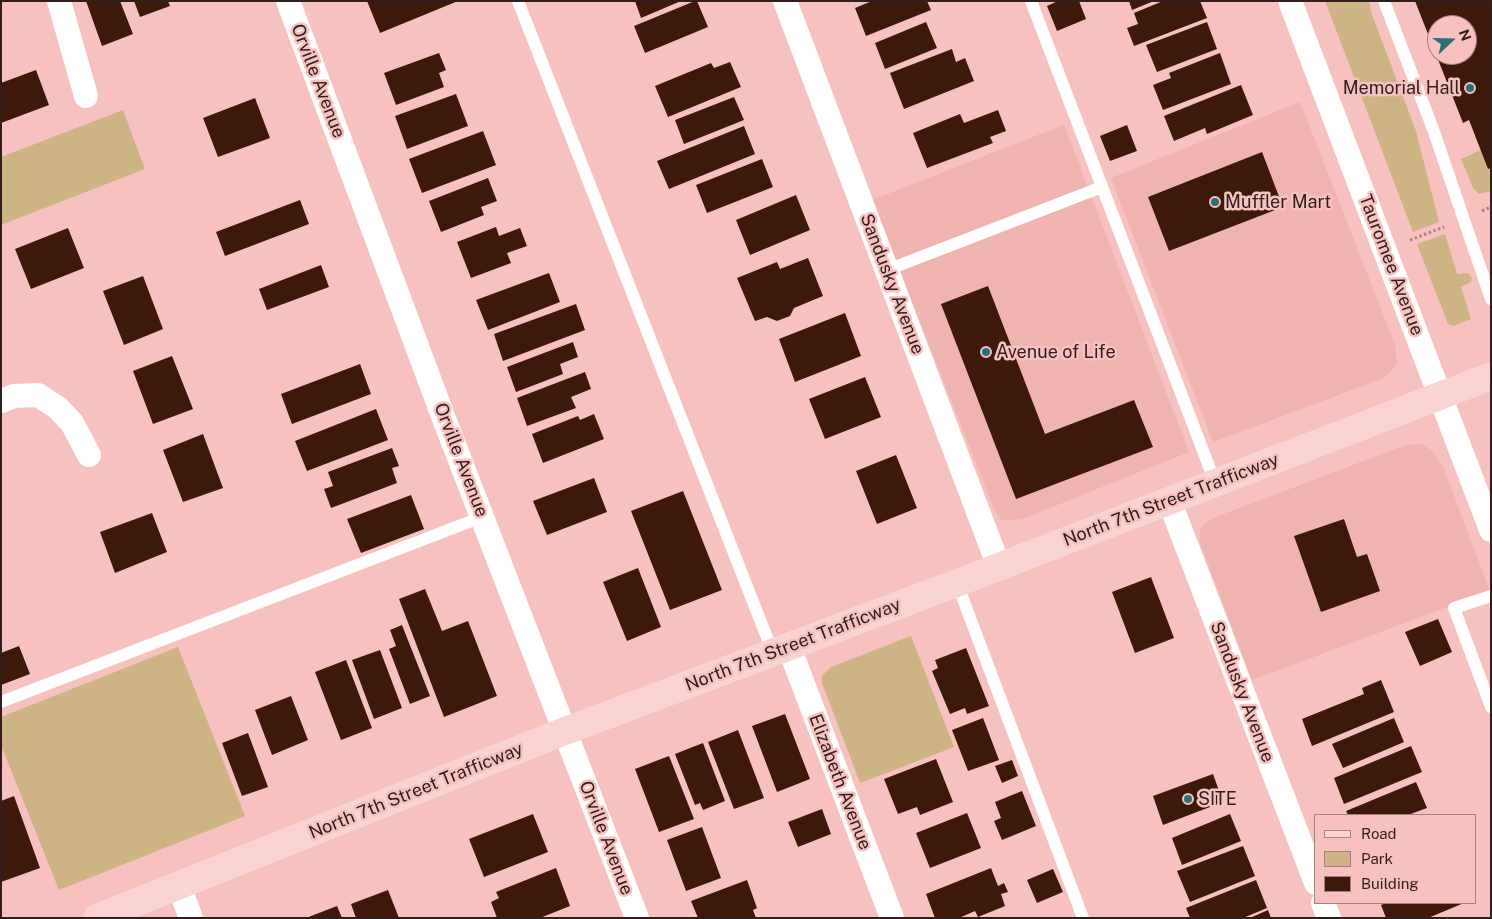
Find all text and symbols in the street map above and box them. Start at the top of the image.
north arrow [1427,15,1477,65]
street label: Orville Avenue [286,21,350,141]
text: N [1456,27,1474,43]
place label: Memorial Hall [1343,77,1460,99]
marker: Memorial Hall [1464,82,1476,94]
place label: Muffler Mart [1225,191,1331,213]
street label: Tauromee Avenue [1354,191,1428,339]
marker: Muffler Mart [1209,196,1221,208]
street label: Sandusky Avenue [855,211,929,357]
place label: Avenue of Life [996,341,1116,363]
marker: Avenue of Life [980,346,992,358]
street label: Orville Avenue [429,400,493,520]
street label: North 7th Street Trafficway [1060,449,1282,551]
street label: North 7th Street Trafficway [682,594,904,696]
street label: Sandusky Avenue [1205,619,1279,765]
street label: Elizabeth Avenue [804,711,876,853]
street label: North 7th Street Trafficway [306,738,526,844]
street label: Orville Avenue [574,778,638,898]
place label: SITE [1198,788,1237,810]
marker: SITE [1182,793,1194,805]
legend [1314,814,1477,904]
text: Road [1361,825,1397,842]
text: Park [1361,850,1393,867]
text: Building [1361,875,1419,892]

